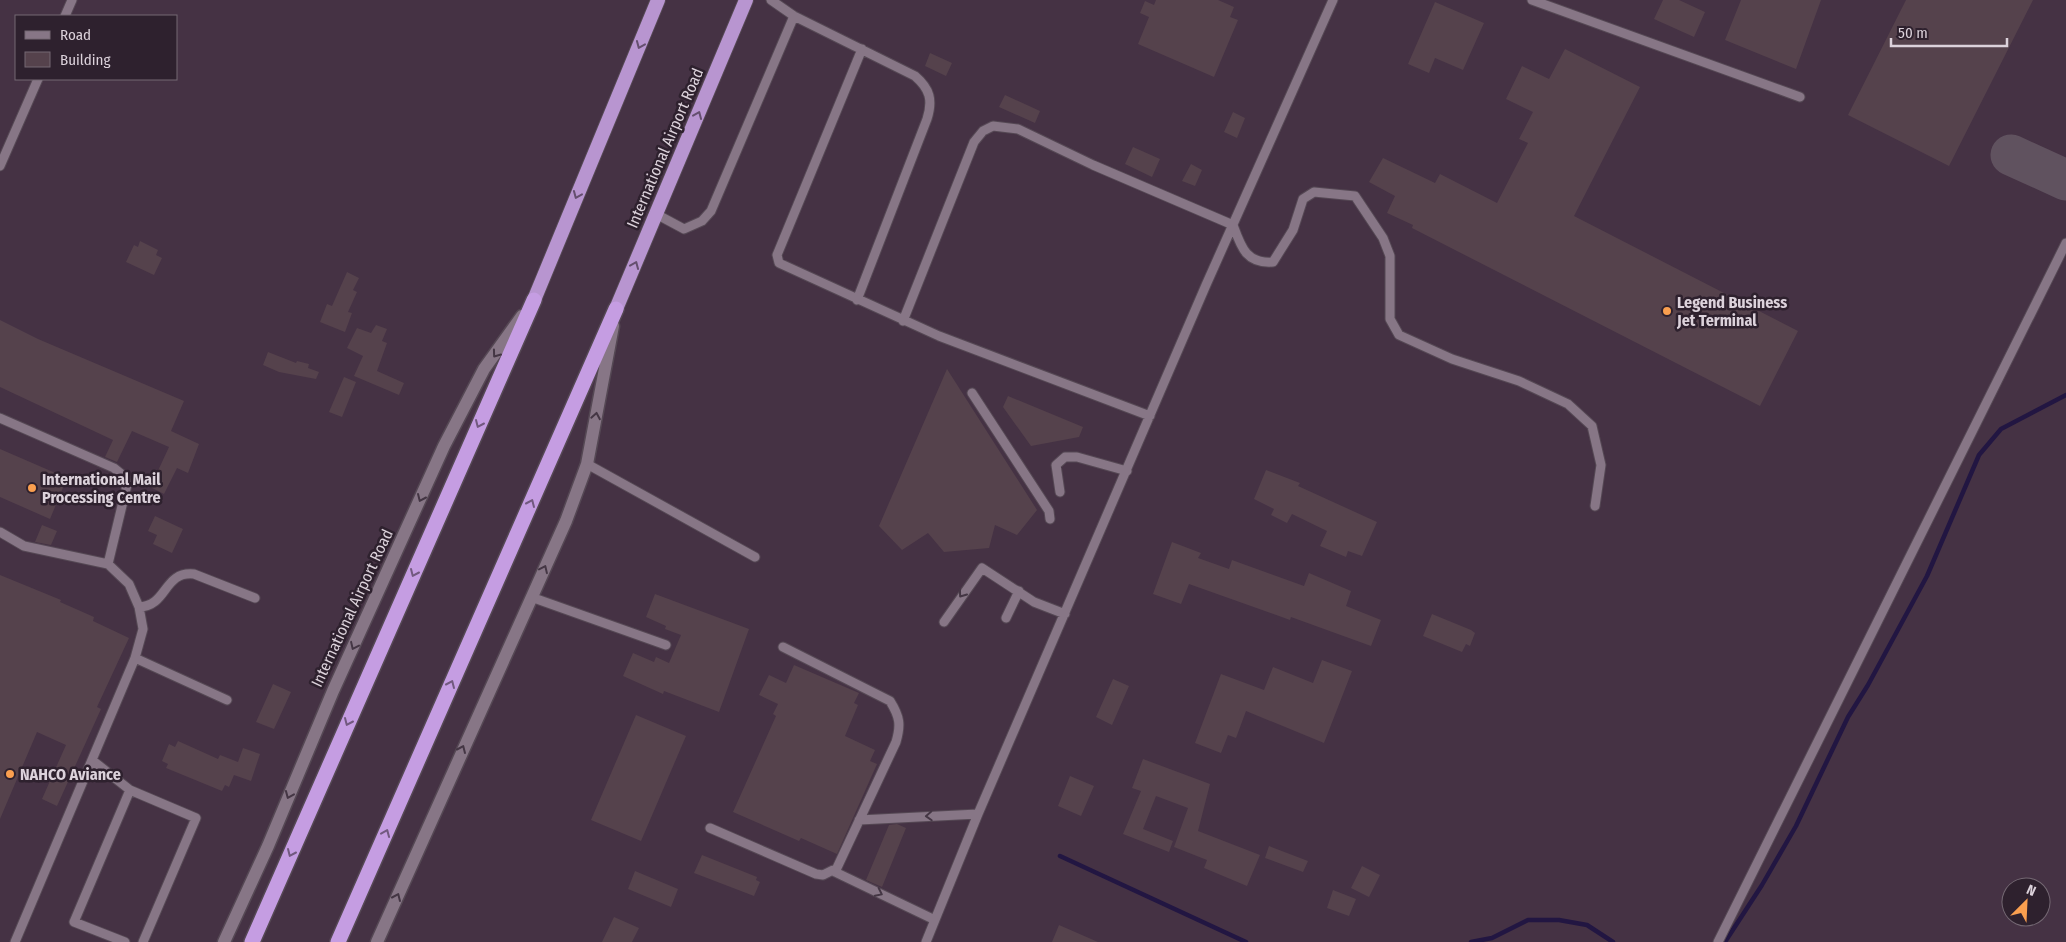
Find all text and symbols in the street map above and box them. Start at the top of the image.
legend [15,15,178,80]
scale bar [1891,15,2007,47]
text: 50 m [1898,24,1928,42]
text: Road [60,26,91,44]
one-way arrow [635,40,646,49]
text: Building [60,51,111,69]
street label: International Airport Road [623,65,707,231]
one-way arrow [691,111,702,120]
one-way arrow [573,190,584,199]
one-way arrow [628,261,639,270]
place label: Legend Business Jet Terminal [1676,293,1787,330]
marker: Legend Business Jet Terminal [1661,305,1673,317]
one-way arrow [492,348,502,357]
one-way arrow [591,411,601,420]
one-way arrow [475,419,486,428]
place label: International Mail Processing Centre [42,470,161,507]
marker: International Mail Processing Centre [26,482,38,494]
one-way arrow [417,493,428,502]
one-way arrow [524,499,535,508]
street label: International Airport Road [307,526,397,690]
one-way arrow [537,565,548,574]
one-way arrow [409,568,420,577]
one-way arrow [959,588,968,598]
one-way arrow [349,641,360,650]
one-way arrow [445,680,456,689]
one-way arrow [344,717,355,726]
one-way arrow [456,745,467,754]
place label: NAHCO Aviance [20,765,121,784]
marker: NAHCO Aviance [4,768,16,780]
one-way arrow [285,790,296,799]
one-way arrow [925,811,933,822]
one-way arrow [379,829,390,838]
one-way arrow [286,848,297,857]
north arrow [2001,877,2051,927]
text: N [2024,881,2038,900]
one-way arrow [874,887,883,898]
one-way arrow [390,893,401,902]

